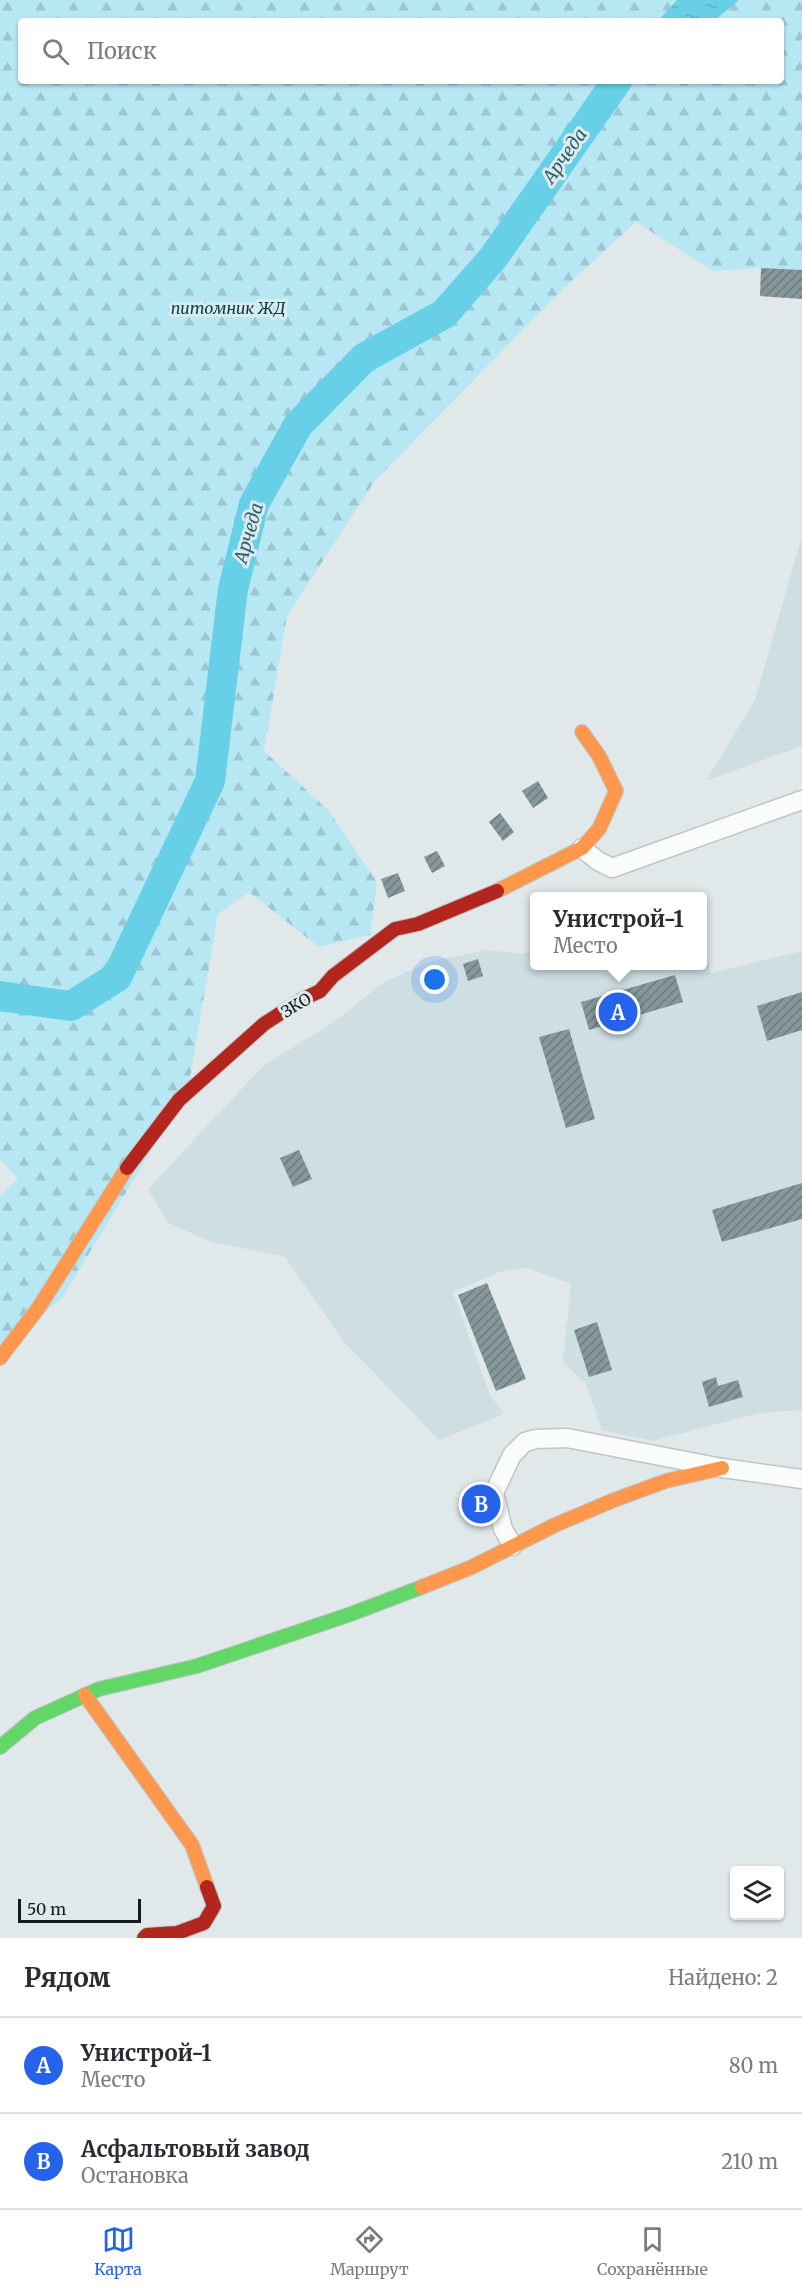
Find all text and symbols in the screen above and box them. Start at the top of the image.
search box [18,18,784,84]
icon: search [39,35,72,68]
text: Поиск [87,37,157,65]
water label: Арчеда [536,124,592,189]
park label: питомник ЖД [171,298,286,318]
water label: Арчеда [228,500,268,568]
popup [530,892,707,970]
text: Унистрой-1 [553,905,684,933]
text: Место [553,933,618,958]
your location [420,965,449,994]
street label: ЗКО [277,988,315,1022]
pin: A [598,990,638,1034]
pin: B [462,1482,500,1526]
map controls [730,1866,784,1920]
button: layers [730,1866,784,1920]
scale bar [18,1896,141,1924]
text: 50 m [27,1899,66,1919]
text: Рядом [24,1961,110,1994]
text: Найдено: 2 [668,1965,778,1990]
text: Унистрой-1 [81,2039,212,2067]
text: A [36,2053,51,2078]
text: 80 m [729,2053,778,2078]
text: Место [81,2067,145,2092]
text: Асфальтовый завод [81,2135,310,2163]
text: B [37,2149,50,2174]
text: 210 m [721,2149,778,2174]
text: Остановка [81,2163,189,2188]
tab: Карта [94,2223,142,2279]
tab: Маршрут [330,2223,409,2279]
tab: Сохранённые [597,2223,708,2279]

